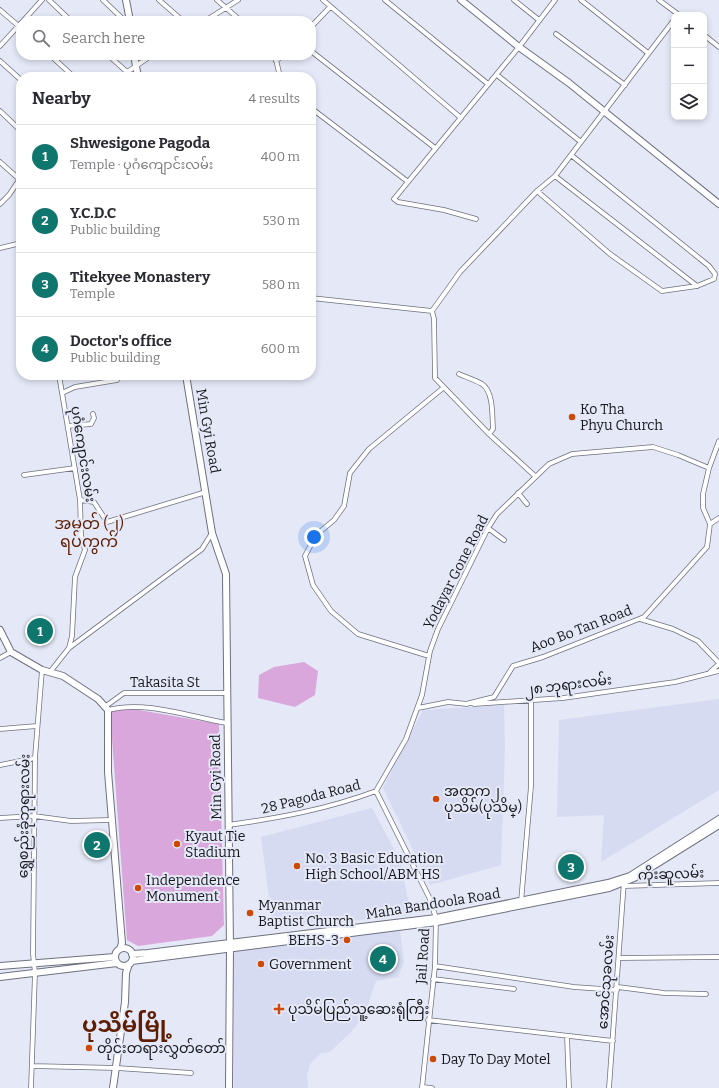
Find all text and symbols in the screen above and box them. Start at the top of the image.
map controls [671,12,707,120]
button: + [671,12,707,48]
search box [16,16,316,60]
icon: search [30,27,52,49]
text: Search here [62,29,145,47]
button: − [671,48,707,84]
button: layers [671,84,707,120]
text: Nearby [32,88,91,109]
text: 4 results [248,91,300,106]
text: Shwesigone Pagoda [70,134,210,152]
text: 1 [42,149,48,164]
text: 400 m [261,149,300,164]
text: Temple · ပုဂံကျောင်းလမ်း [70,157,213,172]
text: Y.C.D.C [70,204,116,222]
text: 2 [41,213,49,228]
text: 530 m [263,213,300,228]
text: Public building [70,222,160,237]
text: Titekyee Monastery [70,268,210,286]
text: 3 [41,277,49,292]
text: 580 m [262,277,300,292]
text: Temple [70,286,115,301]
text: Doctor's office [70,332,172,350]
text: 4 [41,341,49,356]
text: 600 m [261,341,300,356]
text: Public building [70,350,160,365]
street label: Min Gyi Road [192,387,224,475]
place label: Ko Tha Phyu Church [580,401,663,434]
street label: ပုဂံကျောင်းလမ်း [64,404,101,504]
marker: Ko Tha Phyu Church [567,412,577,422]
district label: အမှတ် (၂) ရပ်ကွက် [54,512,124,555]
street label: Yodayar Gone Road [420,512,492,632]
your location [304,527,324,547]
street label: Aoo Bo Tan Road [528,602,634,656]
pin: 1 [27,616,53,646]
street label: ၂၈ ဘုရားလမ်း [523,669,613,702]
street label: Takasita St [130,674,200,691]
street label: Min Gyi Road [207,734,225,820]
street label: ရွှေစည်းခုံဘုရားလမ်း [12,754,37,878]
street label: 28 Pagoda Road [260,776,362,818]
place label: အထက၂ ပုသိမ်(ပုသိမ္) [444,783,522,819]
marker: အထက၂ ပုသိမ်(ပုသိမ္) [431,794,441,804]
place label: Kyaut Tie Stadium [185,828,245,861]
pin: 2 [84,830,110,860]
marker: Kyaut Tie Stadium [172,839,182,849]
place label: No. 3 Basic Education High School/ABM HS [305,850,444,883]
pin: 3 [558,852,584,882]
marker: No. 3 Basic Education High School/ABM HS [292,861,302,871]
street label: ကိုးဆူလမ်း [637,862,705,887]
place label: Independence Monument [146,872,240,905]
marker: Independence Monument [133,883,143,893]
street label: Maha Bandoola Road [365,885,501,923]
place label: Myanmar Baptist Church [258,897,354,930]
marker: Myanmar Baptist Church [245,908,255,918]
street label: Jail Road [413,928,433,985]
place label: BEHS-3 [288,932,339,949]
street label: အောင်သုခလမ်း [592,934,621,1030]
marker: BEHS-3 [342,935,352,945]
pin: 4 [370,944,396,974]
place label: Government [269,956,352,973]
marker: Government [256,959,266,969]
place label: ပုသိမ်ပြည်သူ့ဆေးရုံကြီး [288,999,429,1021]
marker: ပုသိမ်ပြည်သူ့ဆေးရုံကြီး [273,1003,285,1015]
district label: ပုသိမ်မြို့ [82,1009,172,1042]
place label: တိုင်းတရားလွှတ်တော် [97,1038,226,1060]
marker: တိုင်းတရားလွှတ်တော် [84,1043,94,1053]
place label: Day To Day Motel [441,1051,551,1068]
marker: Day To Day Motel [428,1054,438,1064]

